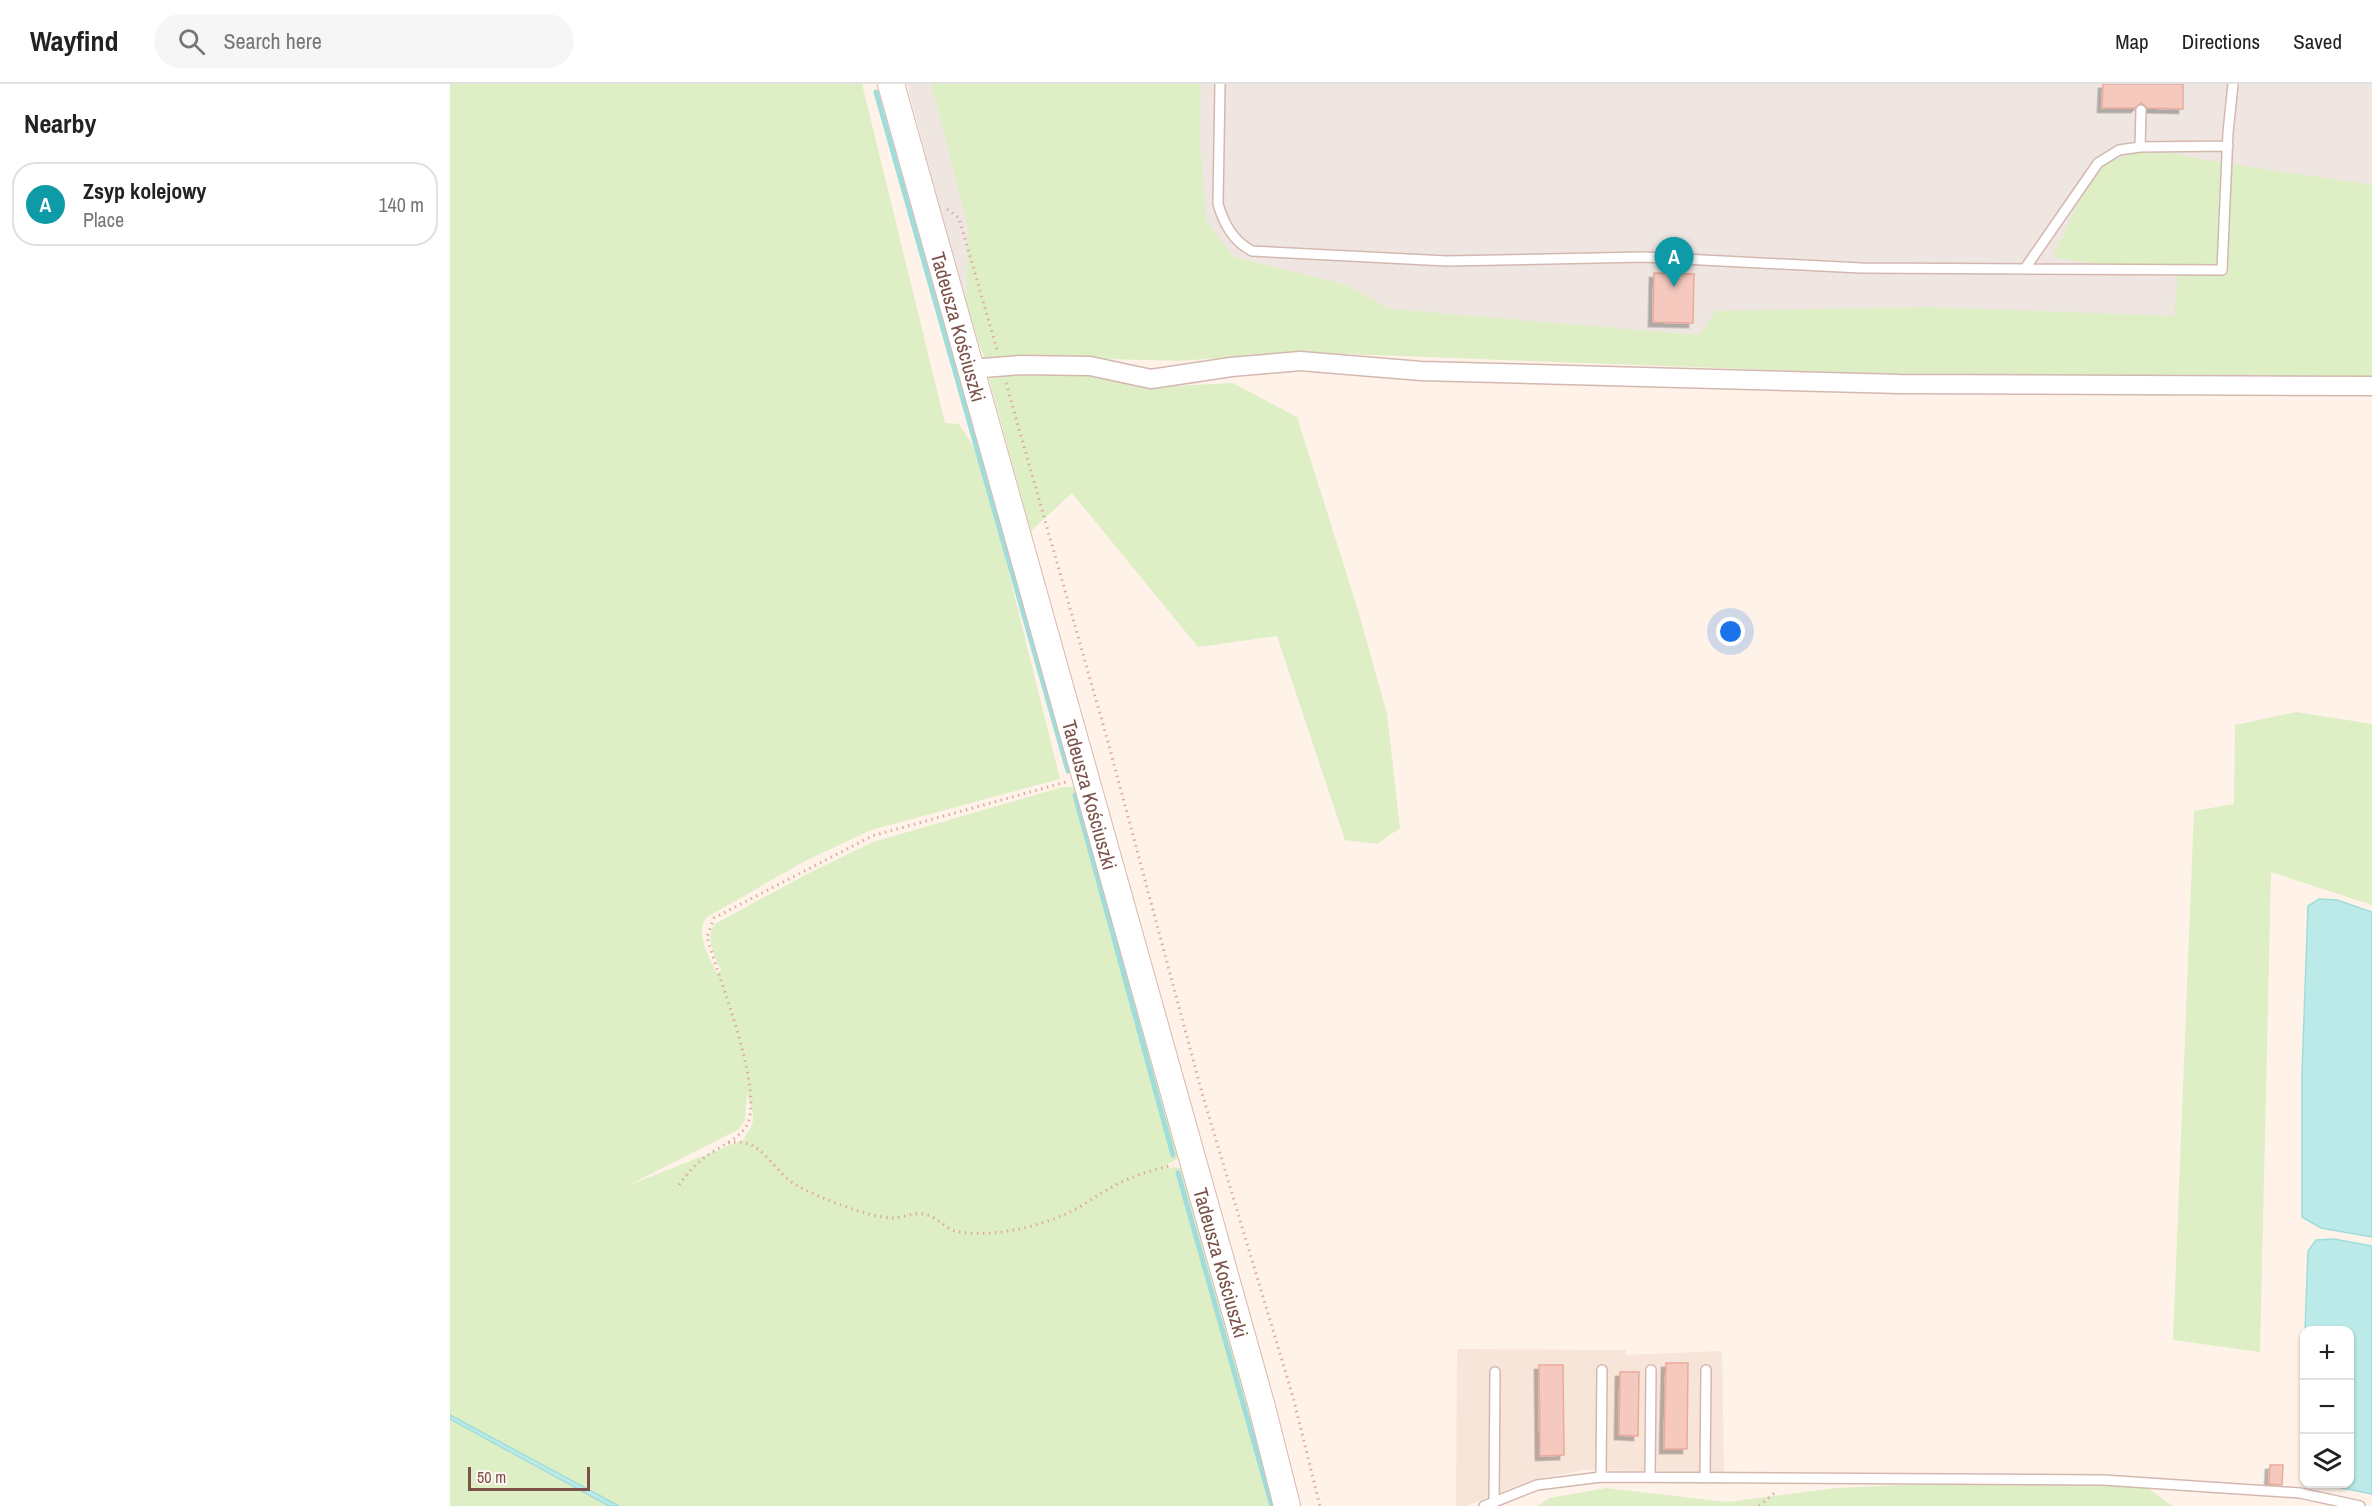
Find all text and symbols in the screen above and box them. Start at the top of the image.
search box [154,14,574,68]
text: Wayfind [30,22,118,60]
icon: search [175,25,208,58]
text: Search here [223,26,322,56]
text: Map [2115,27,2149,56]
text: Directions [2182,27,2260,56]
text: Saved [2293,27,2342,56]
text: Nearby [24,106,96,141]
text: Zsyp kolejowy [83,176,206,206]
text: A [40,191,51,218]
text: 140 m [378,191,424,218]
text: Place [83,206,124,233]
pin: A [1654,238,1694,287]
street label: Tadeusza Kościuszki [925,249,993,405]
your location [1716,617,1745,646]
street label: Tadeusza Kościuszki [1056,717,1124,873]
street label: Tadeusza Kościuszki [1188,1185,1255,1341]
map controls [2300,1326,2354,1488]
button: + [2300,1326,2354,1380]
button: − [2300,1380,2354,1434]
button: layers [2300,1434,2354,1488]
scale bar [468,1464,590,1492]
text: 50 m [477,1466,506,1488]

